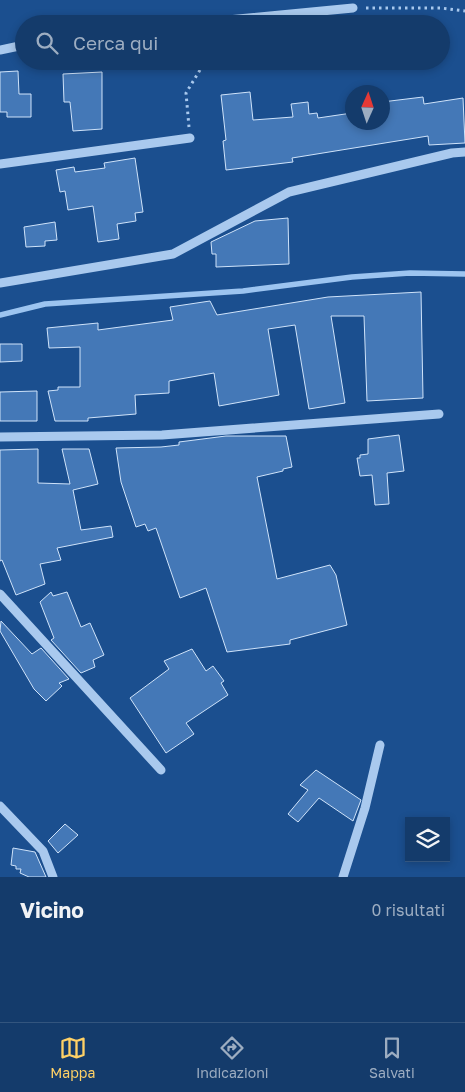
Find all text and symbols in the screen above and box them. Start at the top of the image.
search box [15,15,450,70]
icon: search [33,29,61,57]
text: Cerca qui [73,31,158,54]
north arrow [345,85,390,130]
map controls [405,817,450,862]
button: layers [405,817,450,862]
text: Vicino [20,897,84,923]
text: 0 risultati [372,900,445,920]
tab: Mappa [50,1034,95,1081]
tab: Indicazioni [196,1034,269,1081]
tab: Salvati [369,1034,415,1081]

